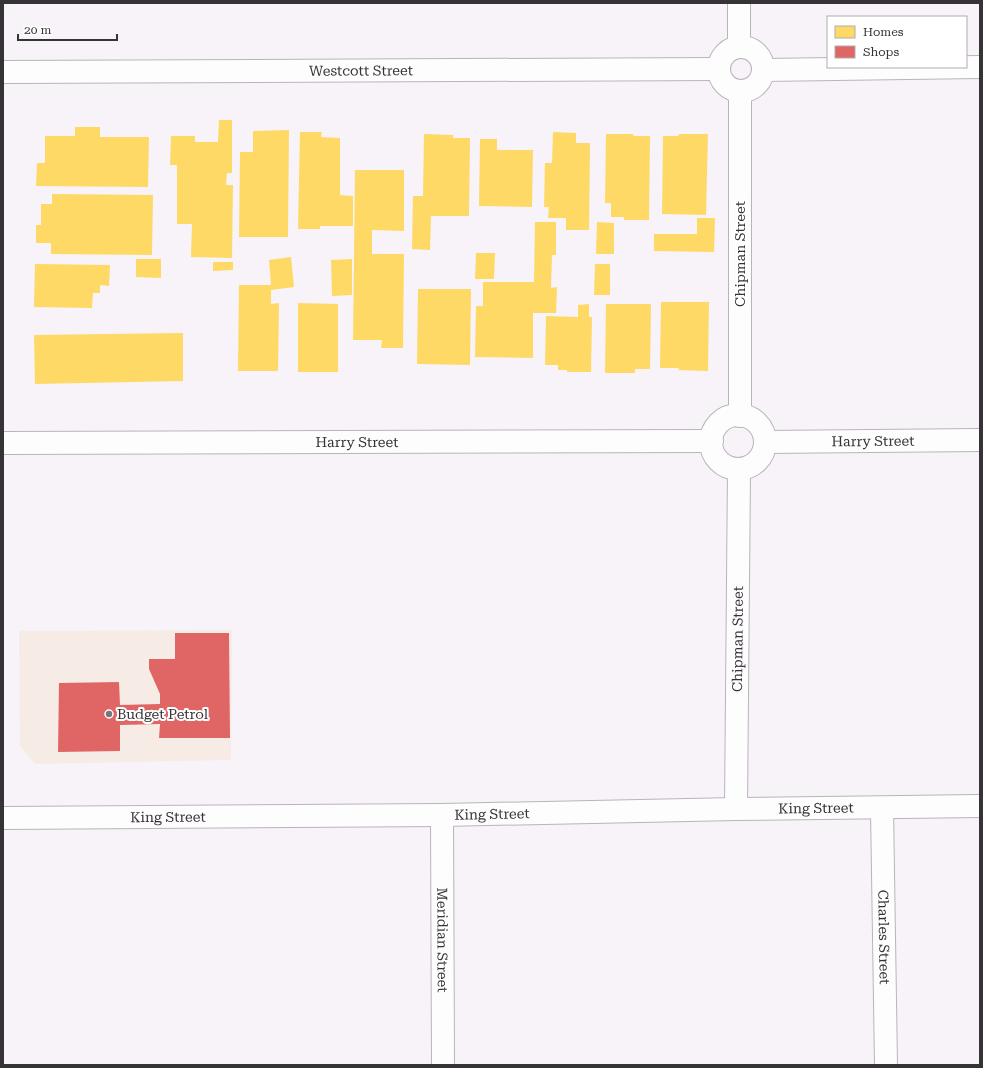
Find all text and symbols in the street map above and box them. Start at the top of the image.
scale bar [18,16,117,42]
legend [827,16,967,68]
text: 20 m [24,23,51,37]
text: Homes [863,25,904,39]
text: Shops [863,45,899,59]
street label: Westcott Street [309,62,413,79]
street label: Chipman Street [732,201,748,307]
street label: Harry Street [831,433,915,449]
street label: Harry Street [315,434,399,450]
street label: Chipman Street [729,586,746,692]
place label: Budget Petrol [117,706,209,722]
marker: Budget Petrol [104,709,114,719]
street label: King Street [778,800,854,816]
street label: King Street [454,805,530,823]
street label: King Street [130,809,206,825]
street label: Meridian Street [434,887,451,993]
street label: Charles Street [875,889,893,985]

